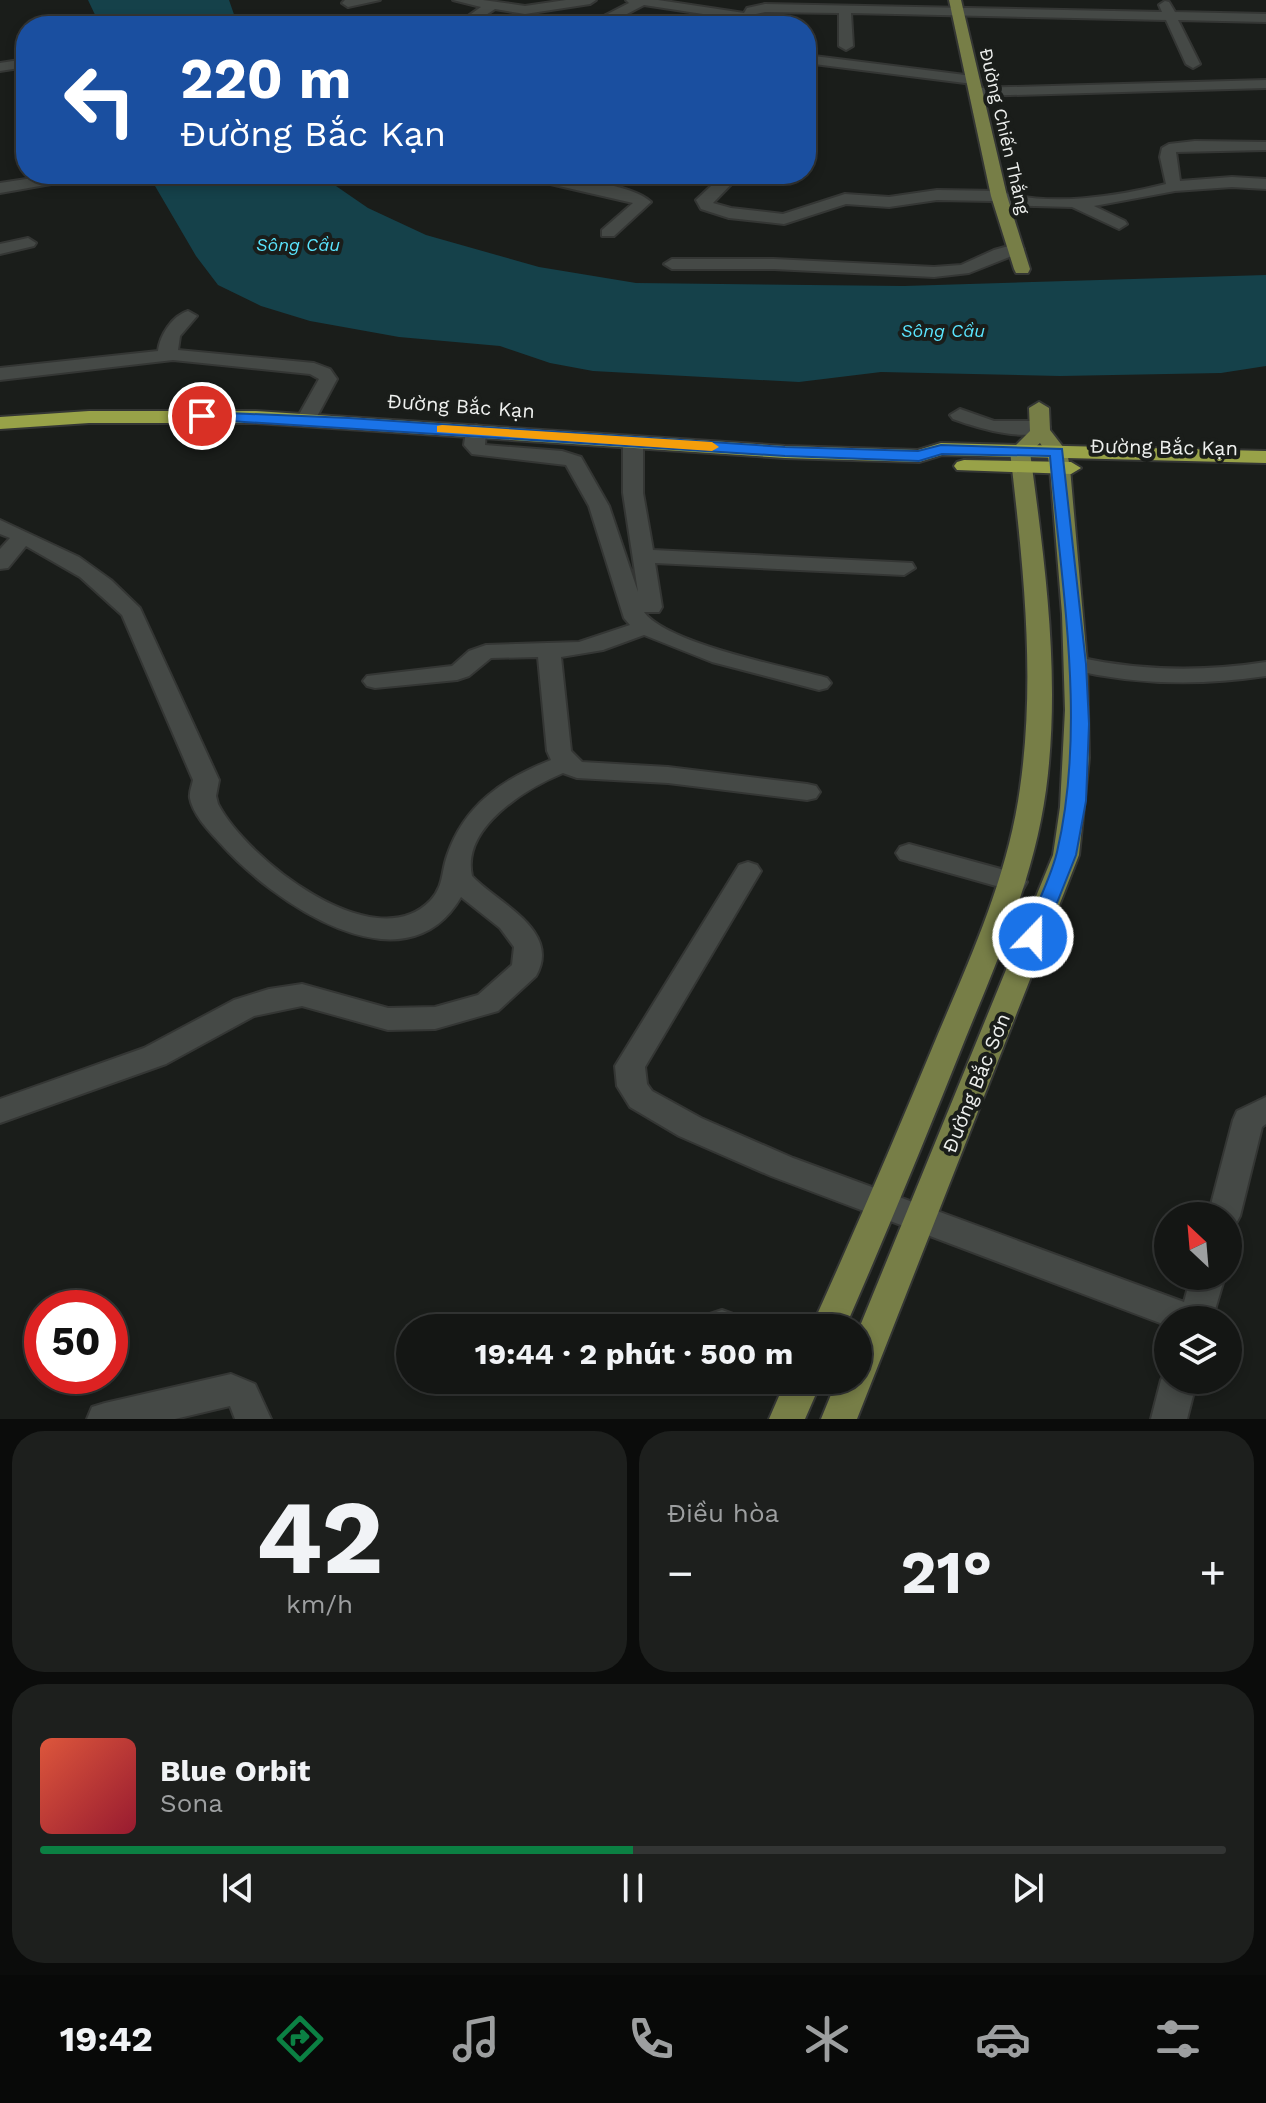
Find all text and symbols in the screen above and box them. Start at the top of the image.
text: 220 m [180,46,352,112]
street label: Đường Chiến Thắng [976,46,1034,217]
icon: left [48,48,152,152]
text: Đường Bắc Kạn [180,113,446,155]
water label: Sông Cầu [256,234,340,255]
water label: Sông Cầu [901,320,985,341]
pin [168,382,236,450]
street label: Đường Bắc Kạn [386,389,536,423]
icon: arrive [180,394,224,438]
street label: Đường Bắc Kạn [1090,434,1238,460]
position arrow [991,895,1075,979]
street label: Đường Bắc Sơn [937,1010,1015,1156]
north arrow [1154,1202,1242,1290]
map controls [1154,1202,1242,1394]
speed limit sign: 50 [24,1290,128,1394]
button: layers [1154,1306,1242,1394]
text: 19:44 · 2 phút · 500 m [475,1336,793,1371]
text: 42 [256,1476,383,1598]
text: Điều hòa [667,1498,779,1528]
text: 21° [901,1537,992,1608]
text: − [667,1547,694,1599]
text: + [1199,1547,1226,1599]
text: km/h [286,1589,353,1619]
text: Blue Orbit [160,1753,310,1788]
text: Sona [160,1788,223,1818]
icon: previous [216,1866,260,1910]
icon: pause [611,1866,655,1910]
icon: next [1006,1866,1050,1910]
icon: directions [272,2011,328,2067]
icon: music [448,2011,504,2067]
icon: phone [623,2011,679,2067]
icon: climate [799,2011,855,2067]
icon: car [975,2011,1031,2067]
icon: filters [1150,2011,1206,2067]
text: 19:42 [60,2018,153,2060]

